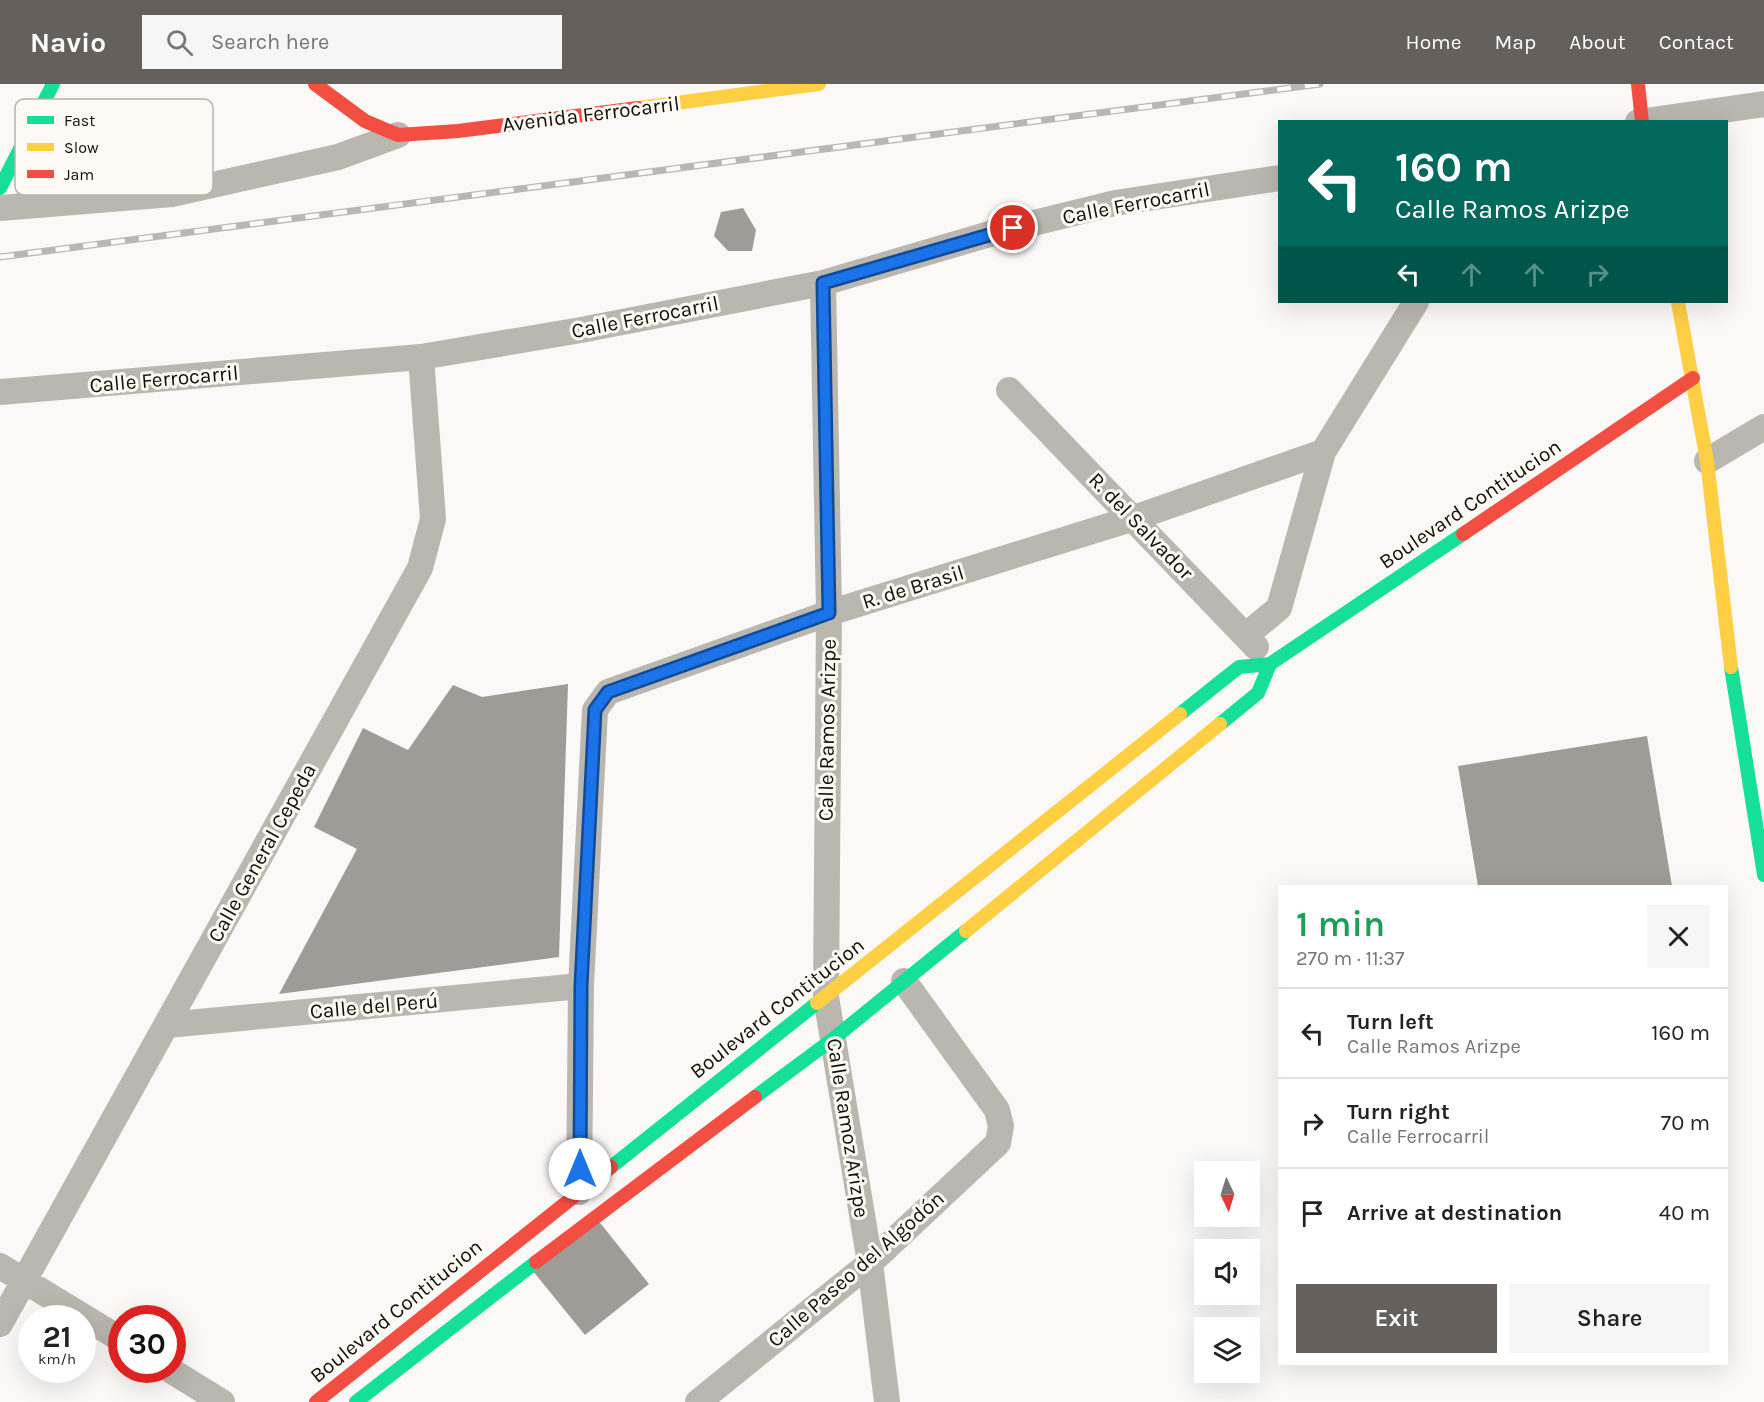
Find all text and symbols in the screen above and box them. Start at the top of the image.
search box [142,15,562,69]
text: Navio [30,26,106,59]
icon: search [163,26,196,59]
text: Search here [211,29,329,55]
text: Home [1406,30,1462,54]
text: Map [1495,30,1536,54]
text: About [1569,30,1626,54]
text: Contact [1659,30,1734,54]
street label: Avenida Ferrocarril [501,91,681,137]
legend [15,99,213,195]
text: Fast [64,111,95,130]
text: Slow [64,138,99,157]
text: 160 m [1395,142,1513,192]
icon: left [1296,144,1374,222]
text: Jam [64,165,94,184]
street label: Calle Ferrocarril [1060,177,1212,229]
text: Calle Ramos Arizpe [1395,193,1630,225]
pin [987,202,1038,253]
icon: arrive [996,211,1029,244]
icon: left [1392,258,1425,291]
icon: ahead [1455,258,1488,291]
icon: ahead [1518,258,1551,291]
icon: right [1581,258,1614,291]
street label: Calle Ferrocarril [569,291,721,343]
street label: Calle Ferrocarril [88,361,240,397]
street label: Boulevard Contitucion [1375,434,1565,574]
street label: R. del Salvador [1084,468,1198,585]
street label: R. de Brasil [859,560,967,614]
street label: Calle Ramos Arizpe [813,639,841,821]
street label: Calle General Cepeda [203,760,321,946]
text: 1 min [1296,903,1385,945]
button: close [1647,905,1710,968]
street label: Boulevard Contitucion [685,933,869,1083]
text: 270 m · 11:37 [1296,947,1404,970]
street label: Calle del Perú [309,988,439,1024]
text: Turn left [1347,1009,1434,1035]
icon: left [1296,1017,1329,1050]
text: 160 m [1651,1020,1710,1046]
text: Calle Ramos Arizpe [1347,1035,1521,1058]
street label: Calle Ramoz Arizpe [822,1037,874,1219]
text: Turn right [1347,1099,1450,1125]
icon: right [1296,1107,1329,1140]
text: 70 m [1661,1110,1710,1136]
text: Calle Ferrocarril [1347,1125,1489,1148]
position arrow [548,1137,612,1201]
north arrow [1194,1161,1260,1227]
map controls [1194,1161,1260,1383]
street label: Calle Paseo del Algodón [763,1186,949,1352]
icon: arrive [1296,1197,1329,1230]
text: Arrive at destination [1347,1200,1562,1226]
text: 40 m [1659,1200,1710,1226]
street label: Boulevard Contitucion [305,1234,487,1388]
button: sound [1194,1239,1260,1305]
button: Exit [1296,1284,1497,1353]
button: Share [1509,1284,1710,1353]
speed limit sign: 30 [108,1305,186,1383]
button: layers [1194,1317,1260,1383]
text: 21 [43,1319,71,1355]
text: km/h [38,1350,76,1368]

